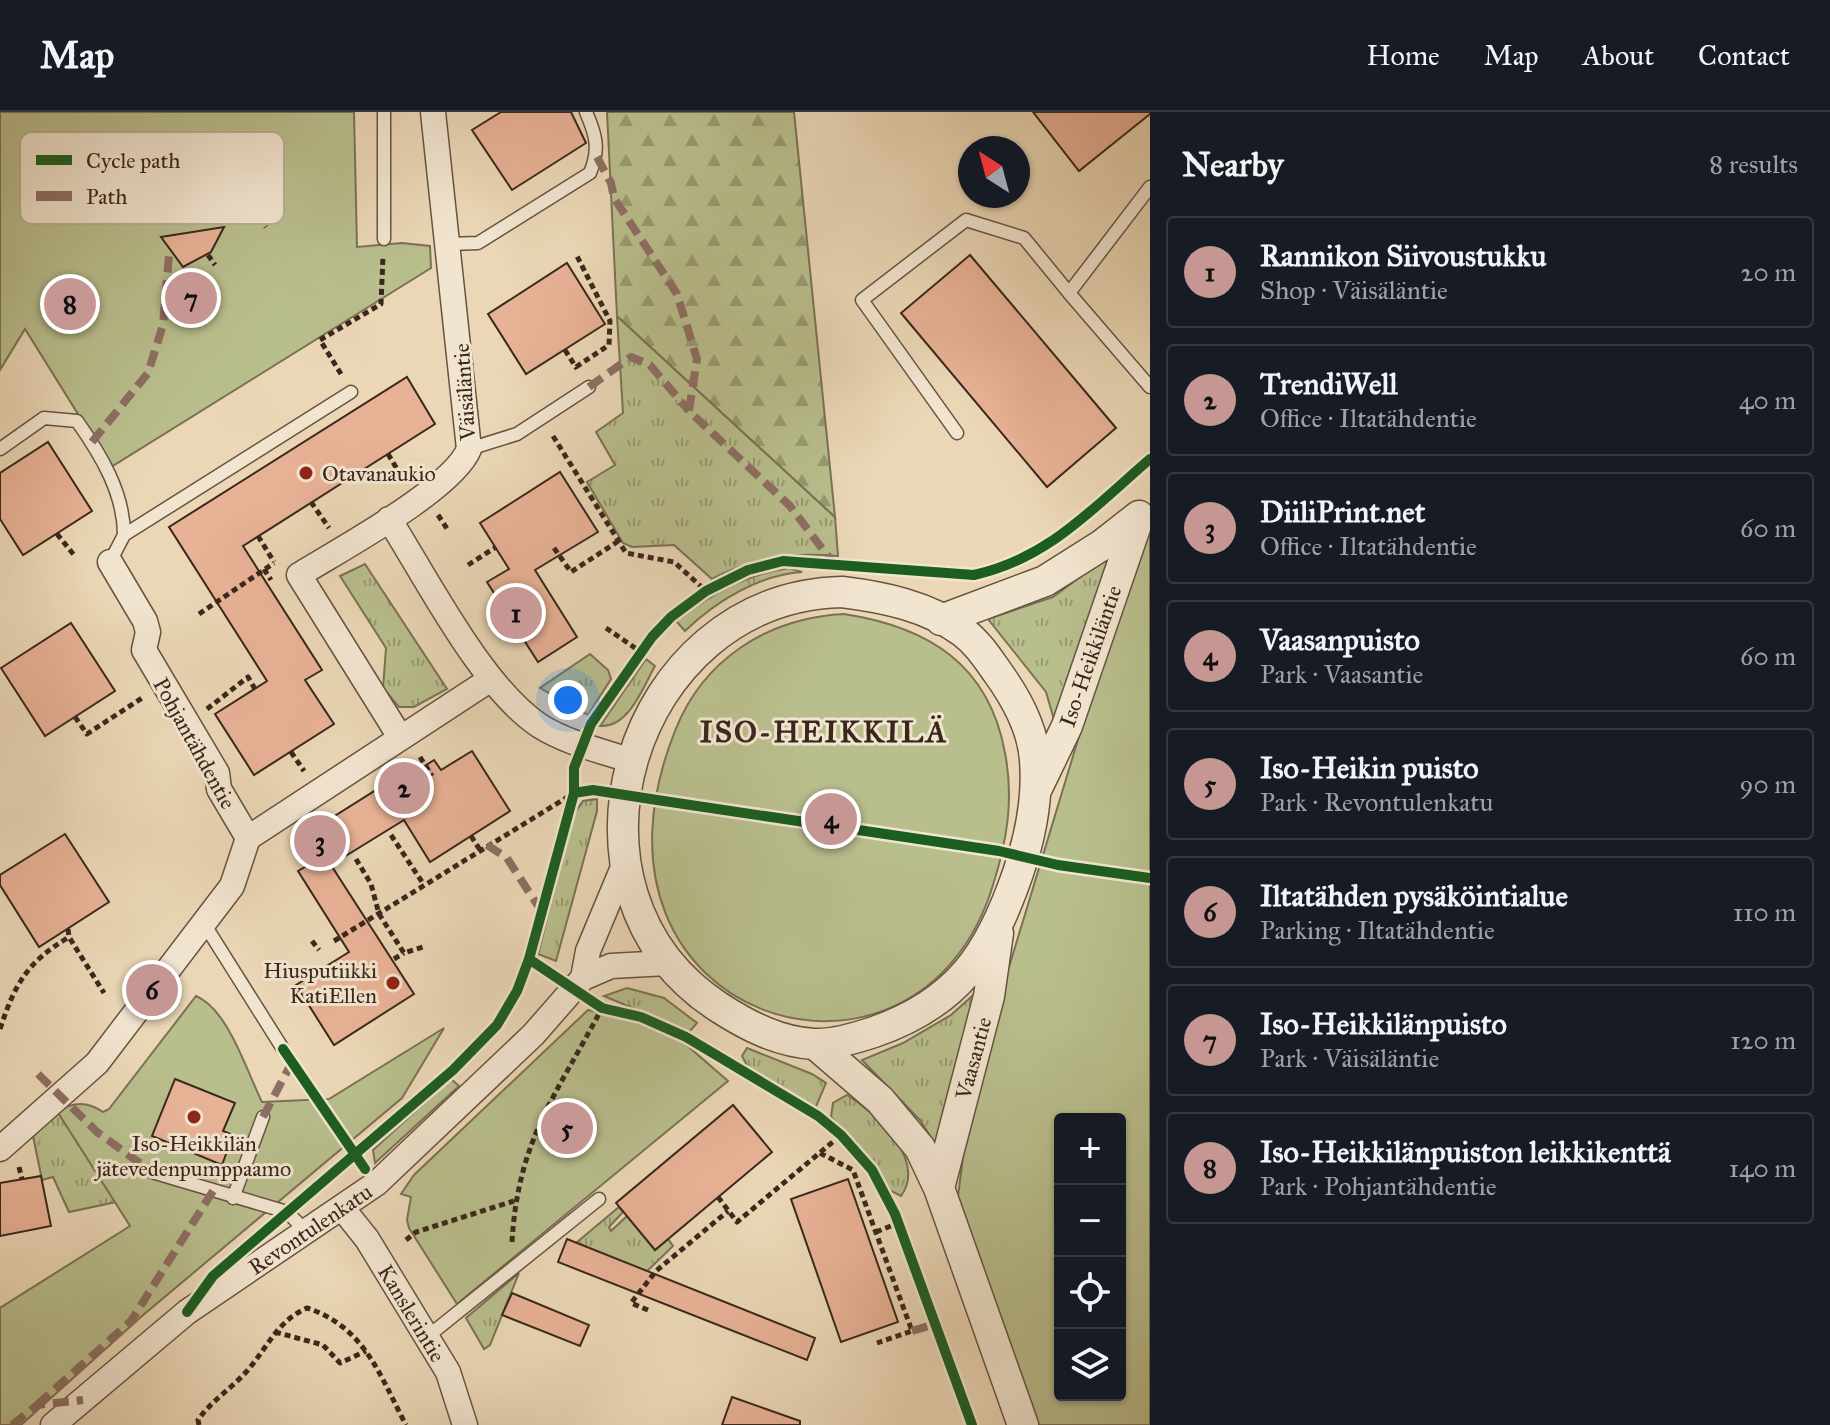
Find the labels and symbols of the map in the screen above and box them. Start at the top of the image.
legend [20,132,284,224]
north arrow [958,136,1030,208]
text: Cycle path [86,147,181,174]
text: Path [86,183,128,210]
pin: 7 [165,268,217,328]
pin: 8 [44,274,96,334]
street label: Väisäläntie [448,342,481,443]
place label: Otavanaukio [322,460,436,487]
marker: Otavanaukio [297,464,315,482]
street label: Iso-Heikkiläntie [1054,582,1127,731]
pin: 1 [490,583,542,643]
street label: Pohjantähdentie [147,673,242,814]
your location [548,680,588,720]
district label: ISO-HEIKKILÄ [700,714,948,750]
pin: 2 [378,758,430,818]
pin: 4 [805,789,857,849]
pin: 3 [294,811,346,871]
place label: Hiusputiikki KatiEllen [263,957,377,1009]
pin: 6 [126,960,178,1020]
marker: Hiusputiikki KatiEllen [384,974,402,992]
street label: Vaasantie [949,1014,997,1103]
pin: 5 [541,1098,593,1158]
marker: Iso-Heikkilän jätevedenpumppaamo [185,1108,203,1126]
place label: Iso-Heikkilän jätevedenpumppaamo [94,1130,291,1182]
street label: Revontulenkatu [243,1178,377,1281]
street label: Kanslerintie [372,1260,451,1367]

